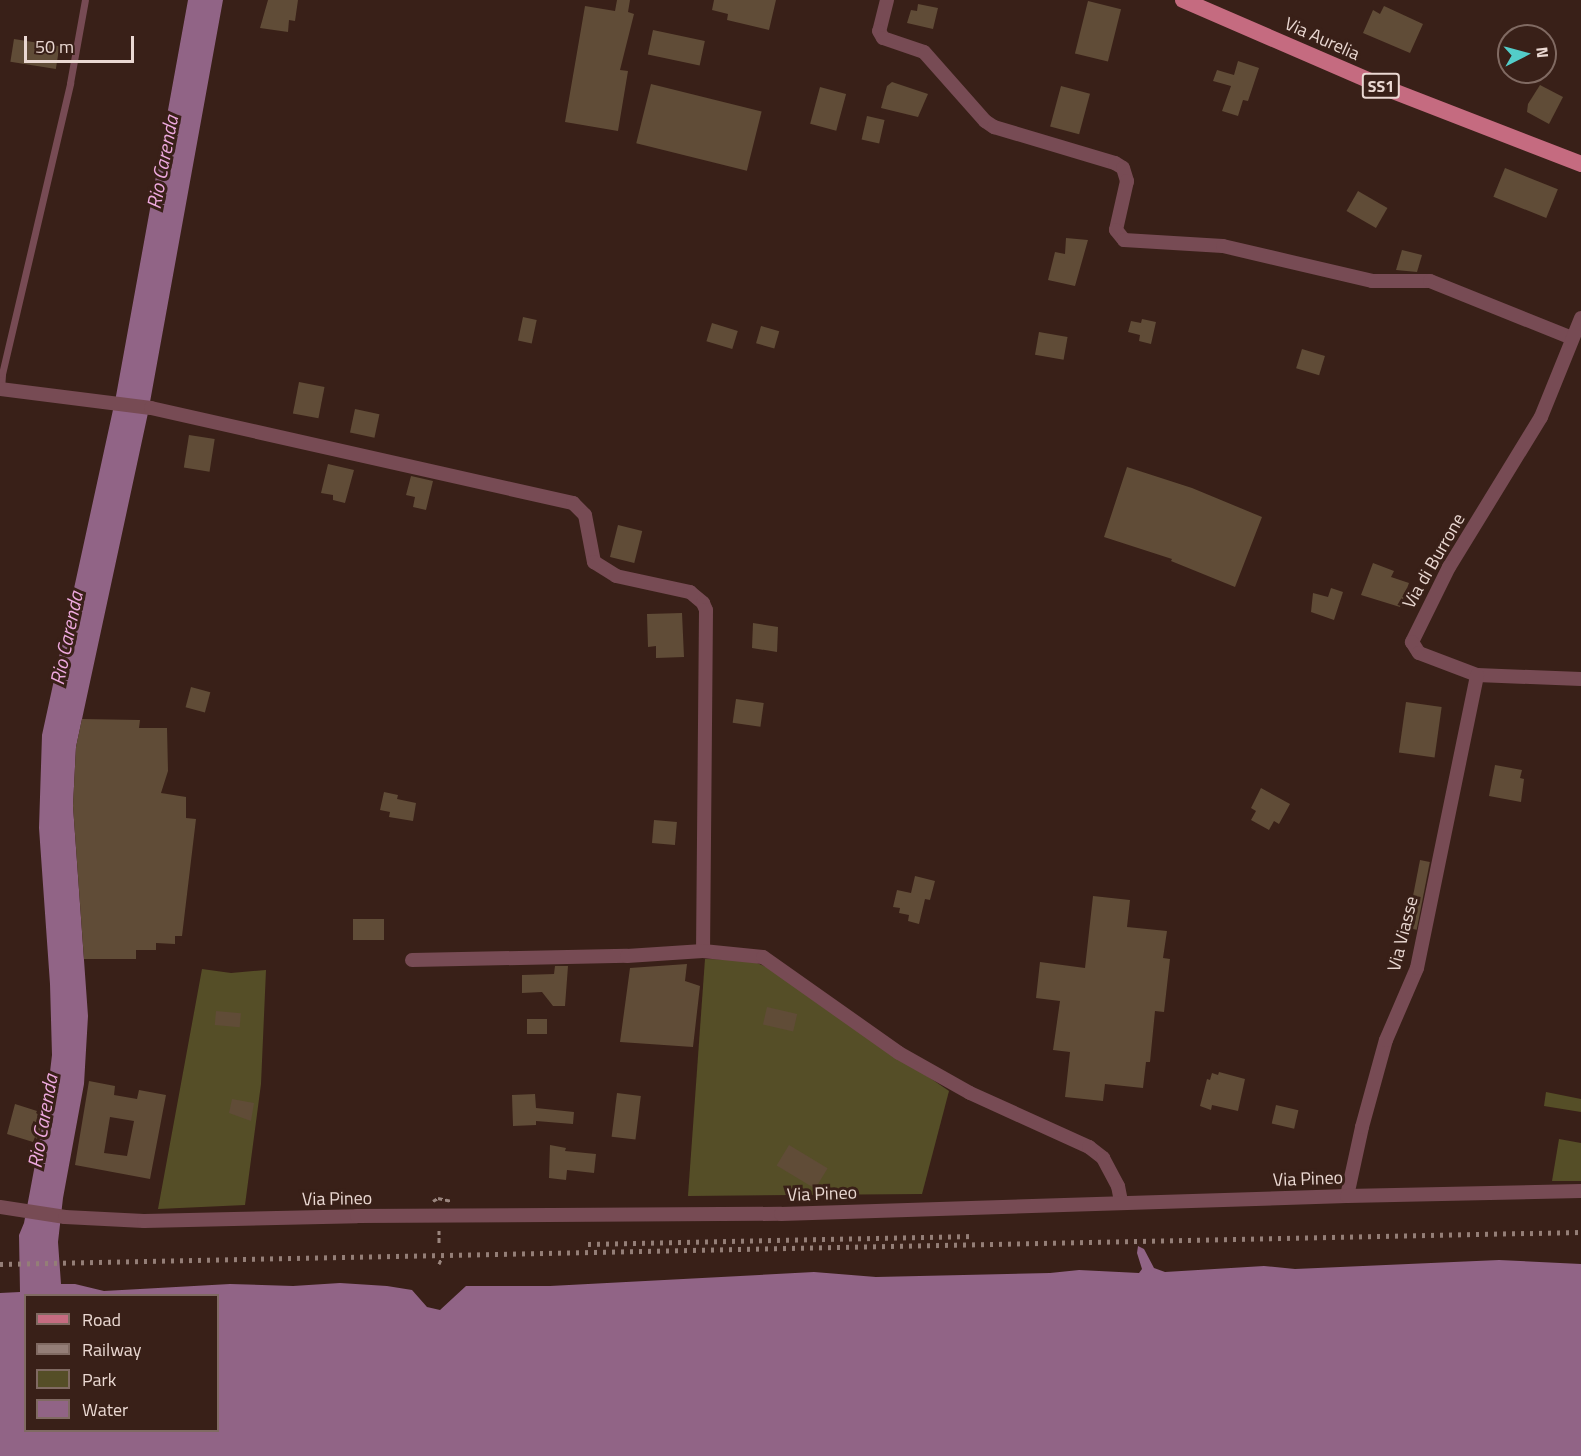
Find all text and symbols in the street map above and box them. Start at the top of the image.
street label: Via Aurelia [1281,13,1363,65]
scale bar [27,24,136,62]
north arrow [1497,24,1557,84]
text: 50 m [35,33,74,60]
text: N [1530,46,1555,59]
road number: SS1 [1362,73,1400,99]
water label: Rio Carenda [141,113,183,211]
street label: Via di Burrone [1398,510,1470,612]
water label: Rio Carenda [44,589,88,687]
street label: Via Viasse [1383,894,1423,974]
water label: Rio Carenda [22,1072,62,1170]
street label: Via Pineo [1273,1167,1343,1191]
street label: Via Pineo [787,1182,857,1206]
street label: Via Pineo [302,1188,372,1210]
legend [24,1294,219,1432]
text: Road [82,1306,121,1333]
text: Railway [82,1336,141,1363]
text: Park [82,1366,116,1393]
text: Water [82,1396,128,1423]

